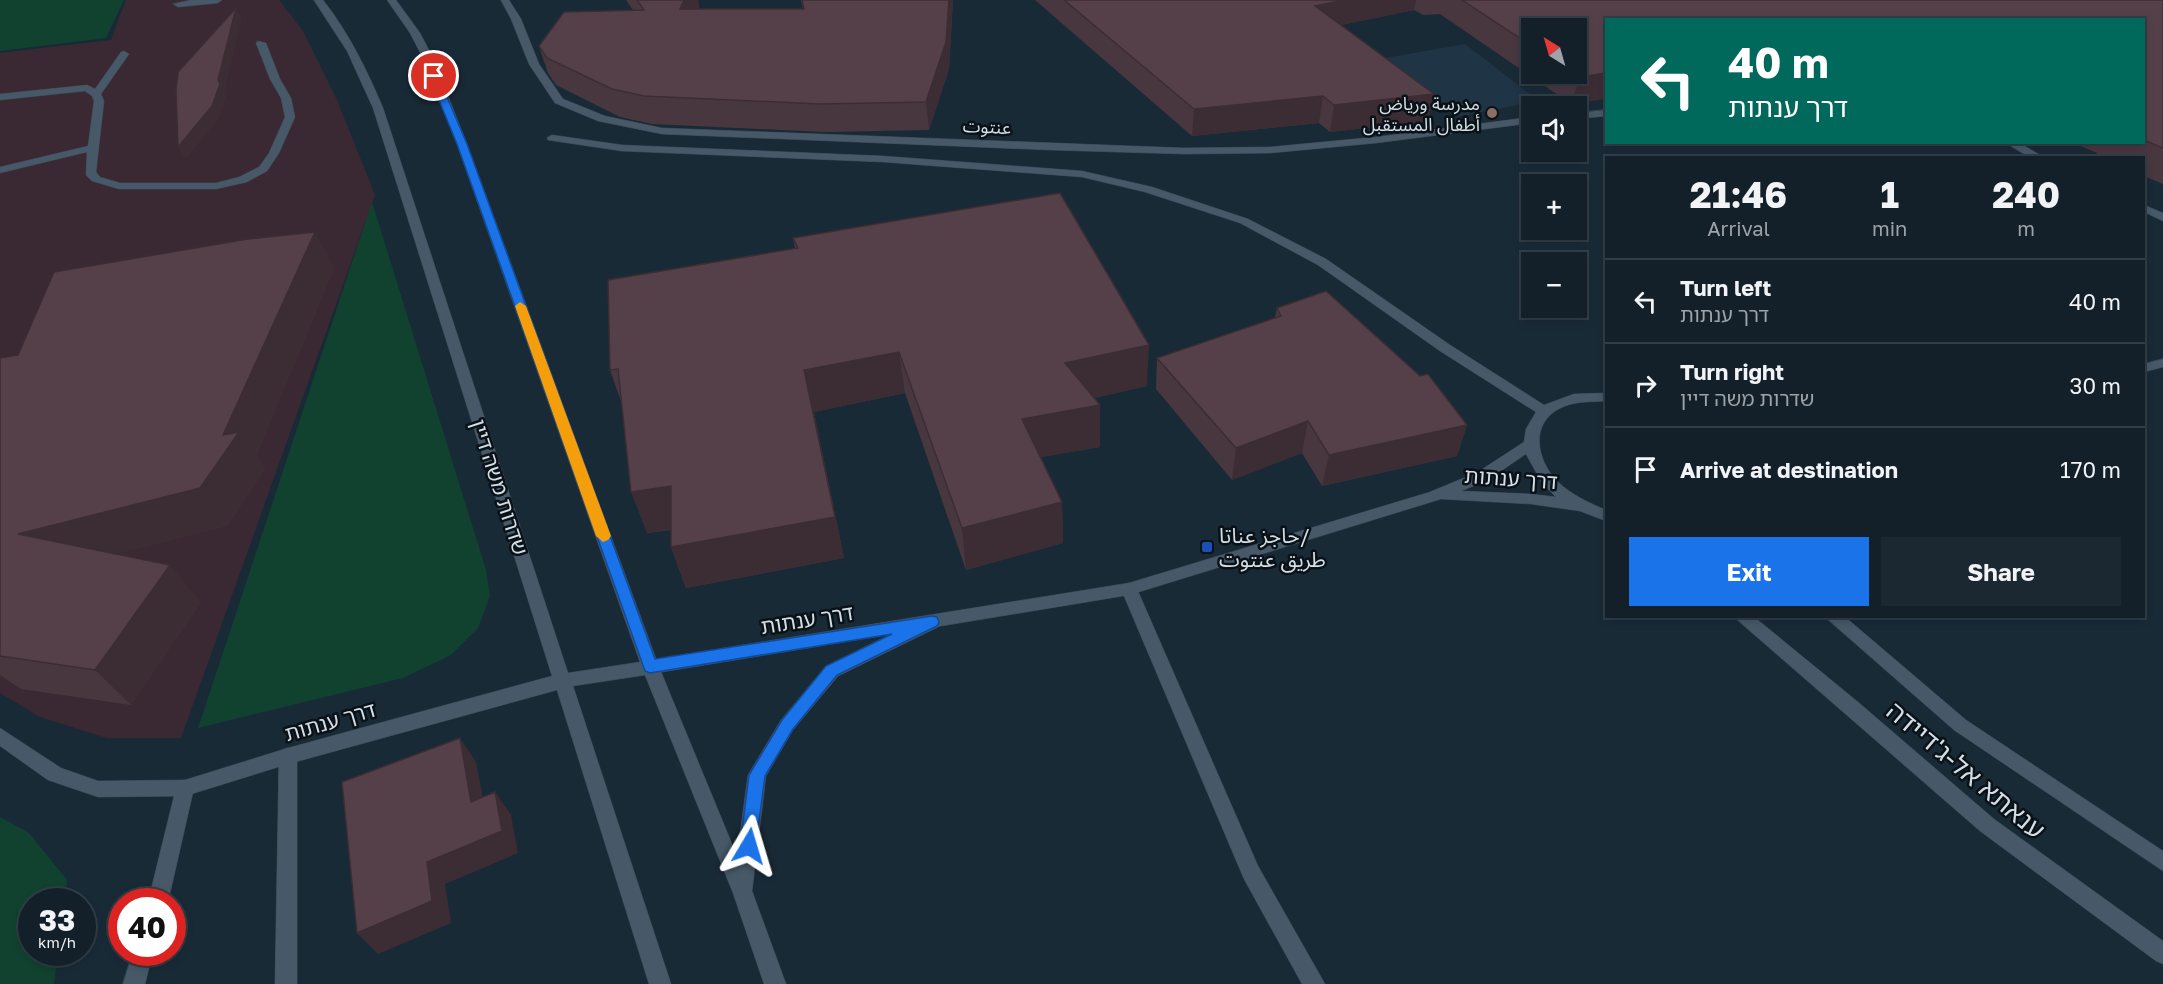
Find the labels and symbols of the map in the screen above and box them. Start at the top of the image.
north arrow [1521,18,1587,84]
pin [408,50,459,101]
place label: مدرسة ورياض أطفال المستقبل [1363,92,1480,136]
marker: مدرسة ورياض أطفال المستقبل [1485,106,1499,120]
street label: عنتوت [962,114,1012,139]
street label: שדרות משה דיין [466,416,534,558]
street label: דרך ענתות [1463,462,1559,494]
place label: حاجز عناتا/ طريق عنتوت [1219,522,1326,573]
marker: حاجز عناتا/ طريق عنتوت [1200,540,1214,554]
street label: דרך ענתות [759,599,855,639]
street label: ענאתא אל-ג'דיידה [1881,695,2051,845]
street label: דרך ענתות [281,696,379,746]
position arrow [717,814,781,878]
speed limit sign: 40 [108,888,186,966]

